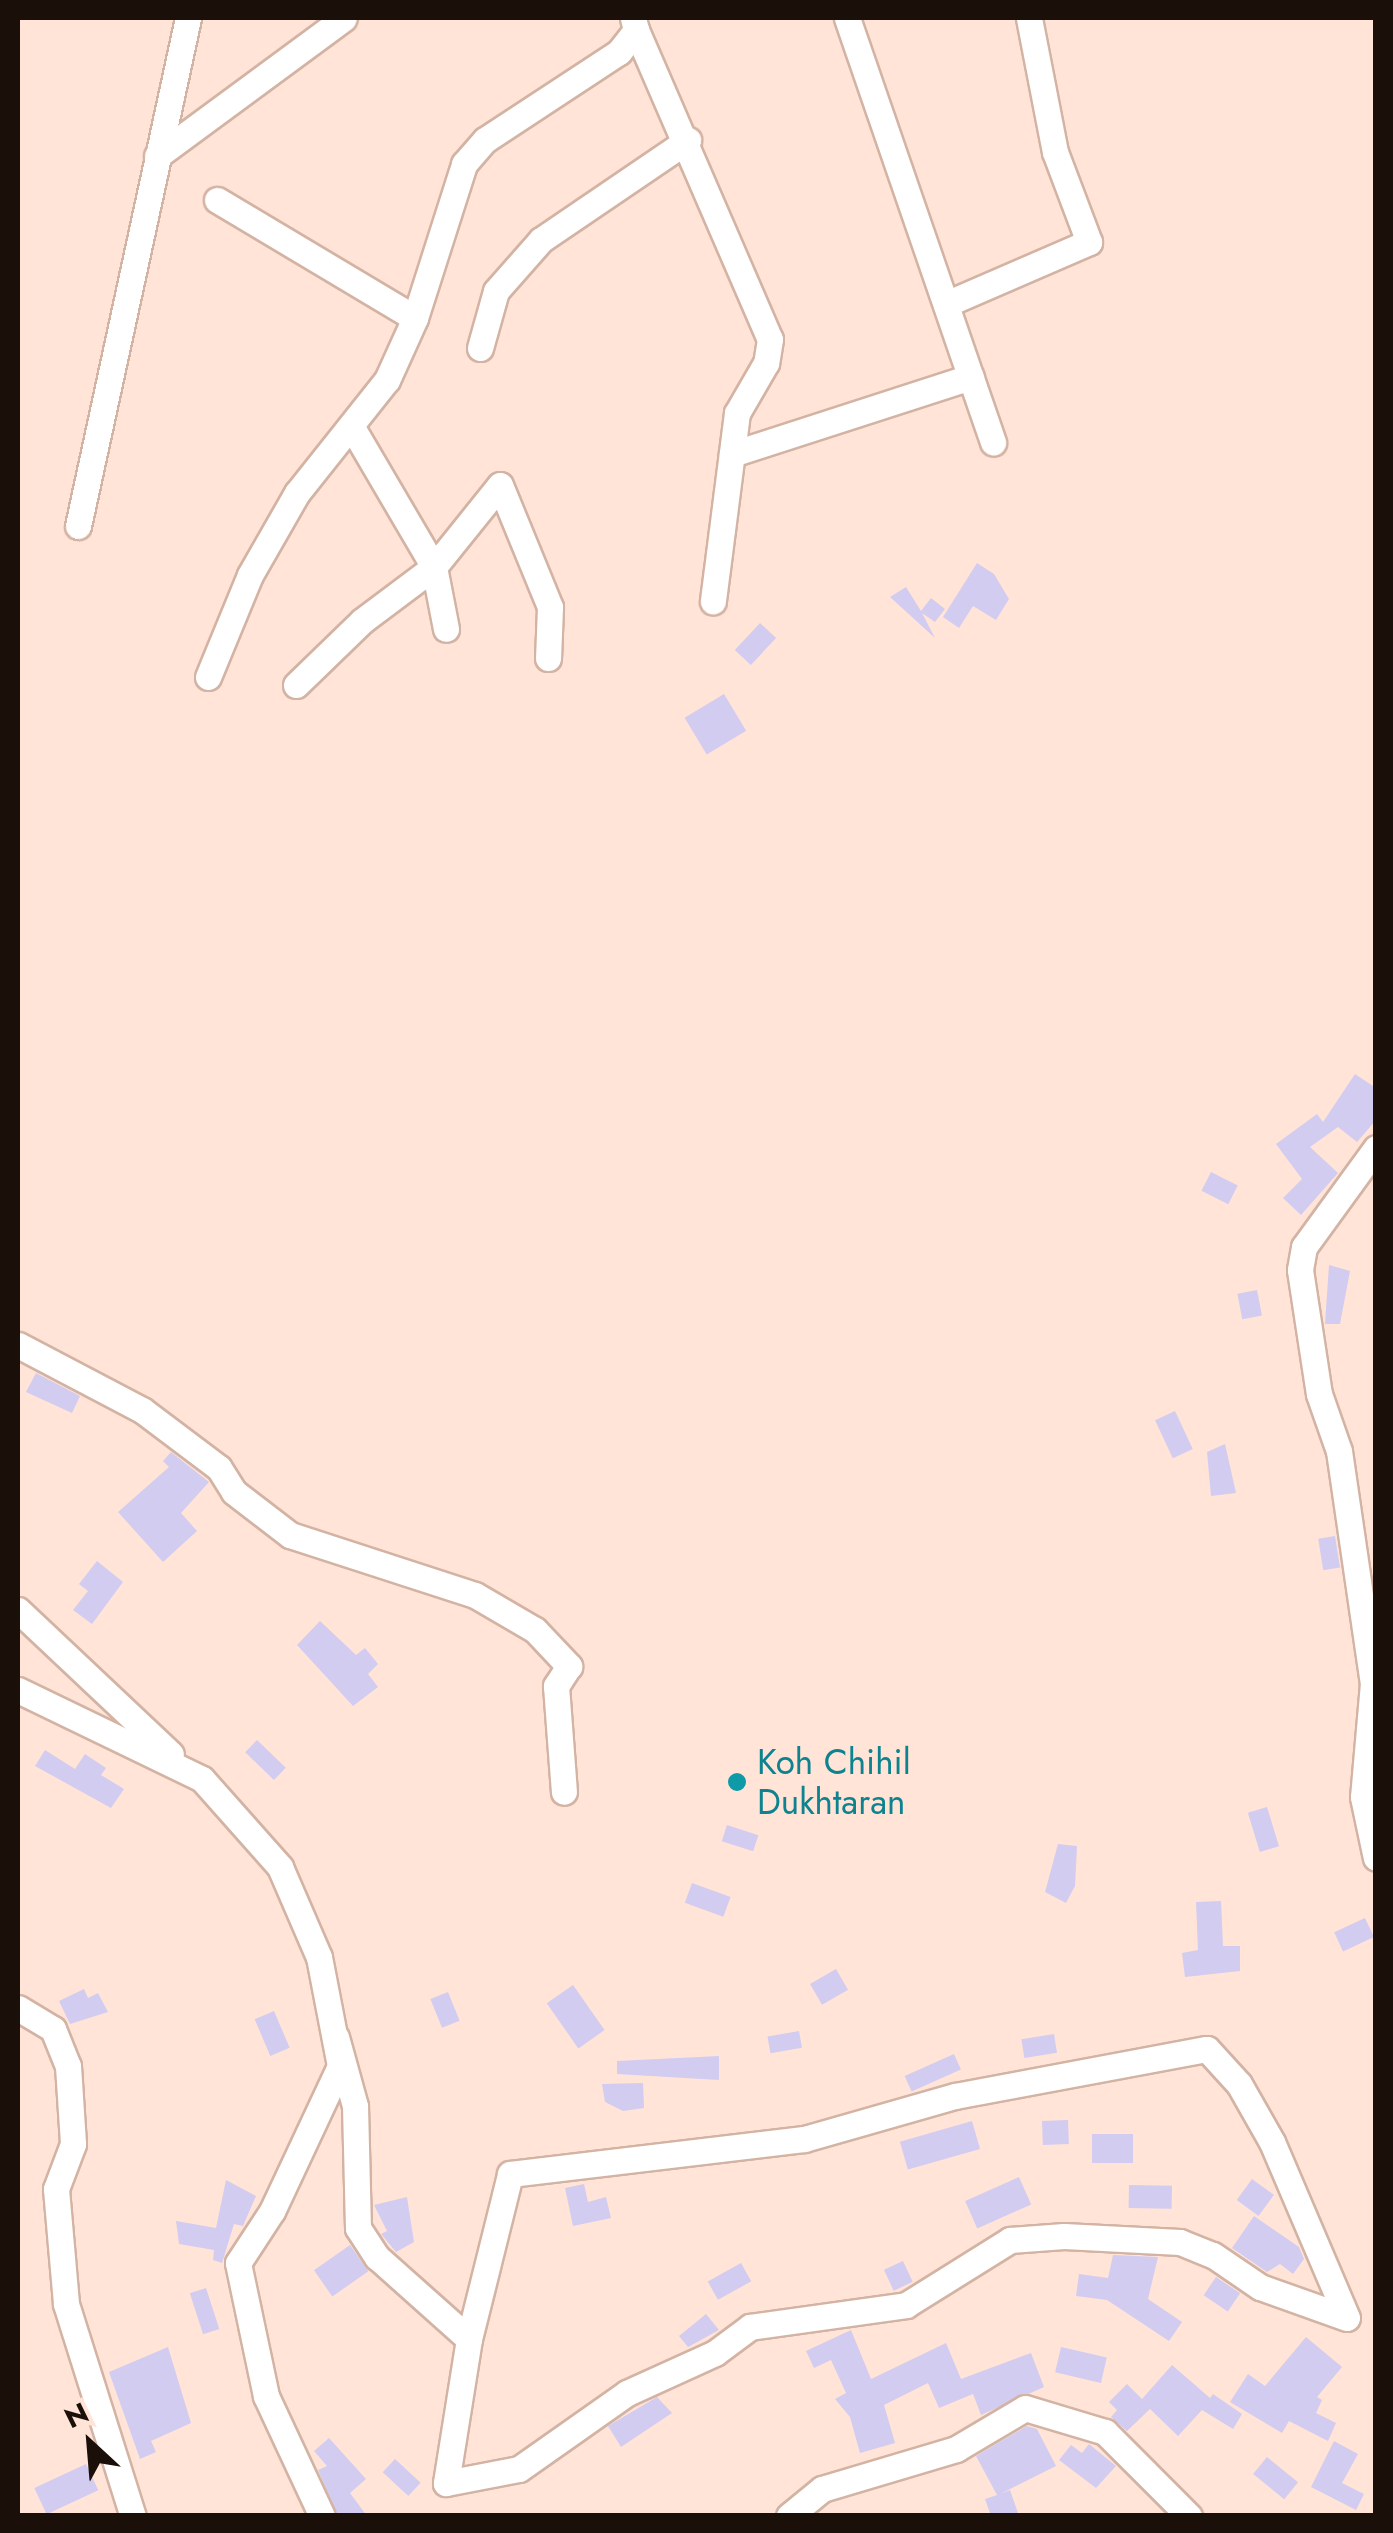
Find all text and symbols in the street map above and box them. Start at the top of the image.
place label: Koh Chihil Dukhtaran [757,1741,911,1823]
marker: Koh Chihil Dukhtaran [726,1771,748,1793]
text: N [58,2392,96,2439]
north arrow [40,2393,140,2493]

